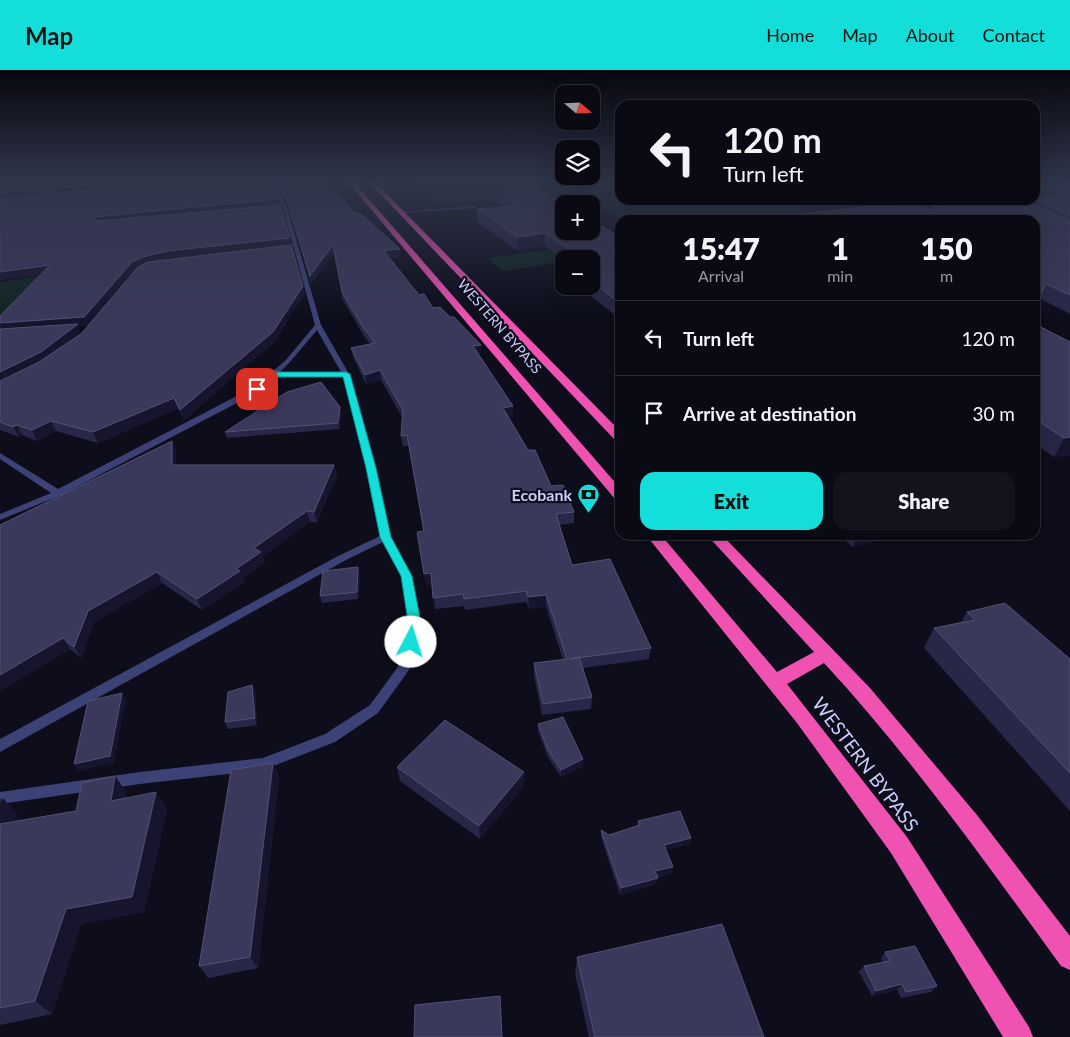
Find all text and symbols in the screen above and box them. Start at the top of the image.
text: Map [25,21,73,50]
text: Home [766,24,814,46]
text: Map [842,24,878,46]
text: About [906,24,955,46]
text: Contact [983,24,1045,46]
north arrow [555,85,600,130]
map controls [555,85,600,295]
text: 120 m [723,118,822,160]
icon: left [640,120,705,185]
button: layers [555,140,600,185]
text: Turn left [723,160,804,187]
button: + [555,195,600,240]
text: 15:47 [682,230,760,266]
text: 1 [831,230,849,266]
text: 150 [920,230,973,266]
button: − [555,250,600,295]
text: Arrival [698,266,744,285]
text: min [827,266,853,285]
text: m [940,266,953,285]
street label: WESTERN BYPASS [454,275,546,377]
icon: left [640,324,668,352]
text: Turn left [683,327,754,350]
text: 120 m [961,327,1015,350]
pin [236,368,278,410]
icon: arrive [243,375,271,403]
icon: arrive [640,399,668,427]
text: Arrive at destination [683,402,856,425]
text: 30 m [972,402,1015,425]
button: Exit [640,472,823,530]
button: Share [833,472,1015,530]
bank icon: Ecobank [576,482,600,513]
place label: Ecobank [512,485,572,504]
position arrow [384,615,436,667]
street label: WESTERN BYPASS [808,692,924,836]

